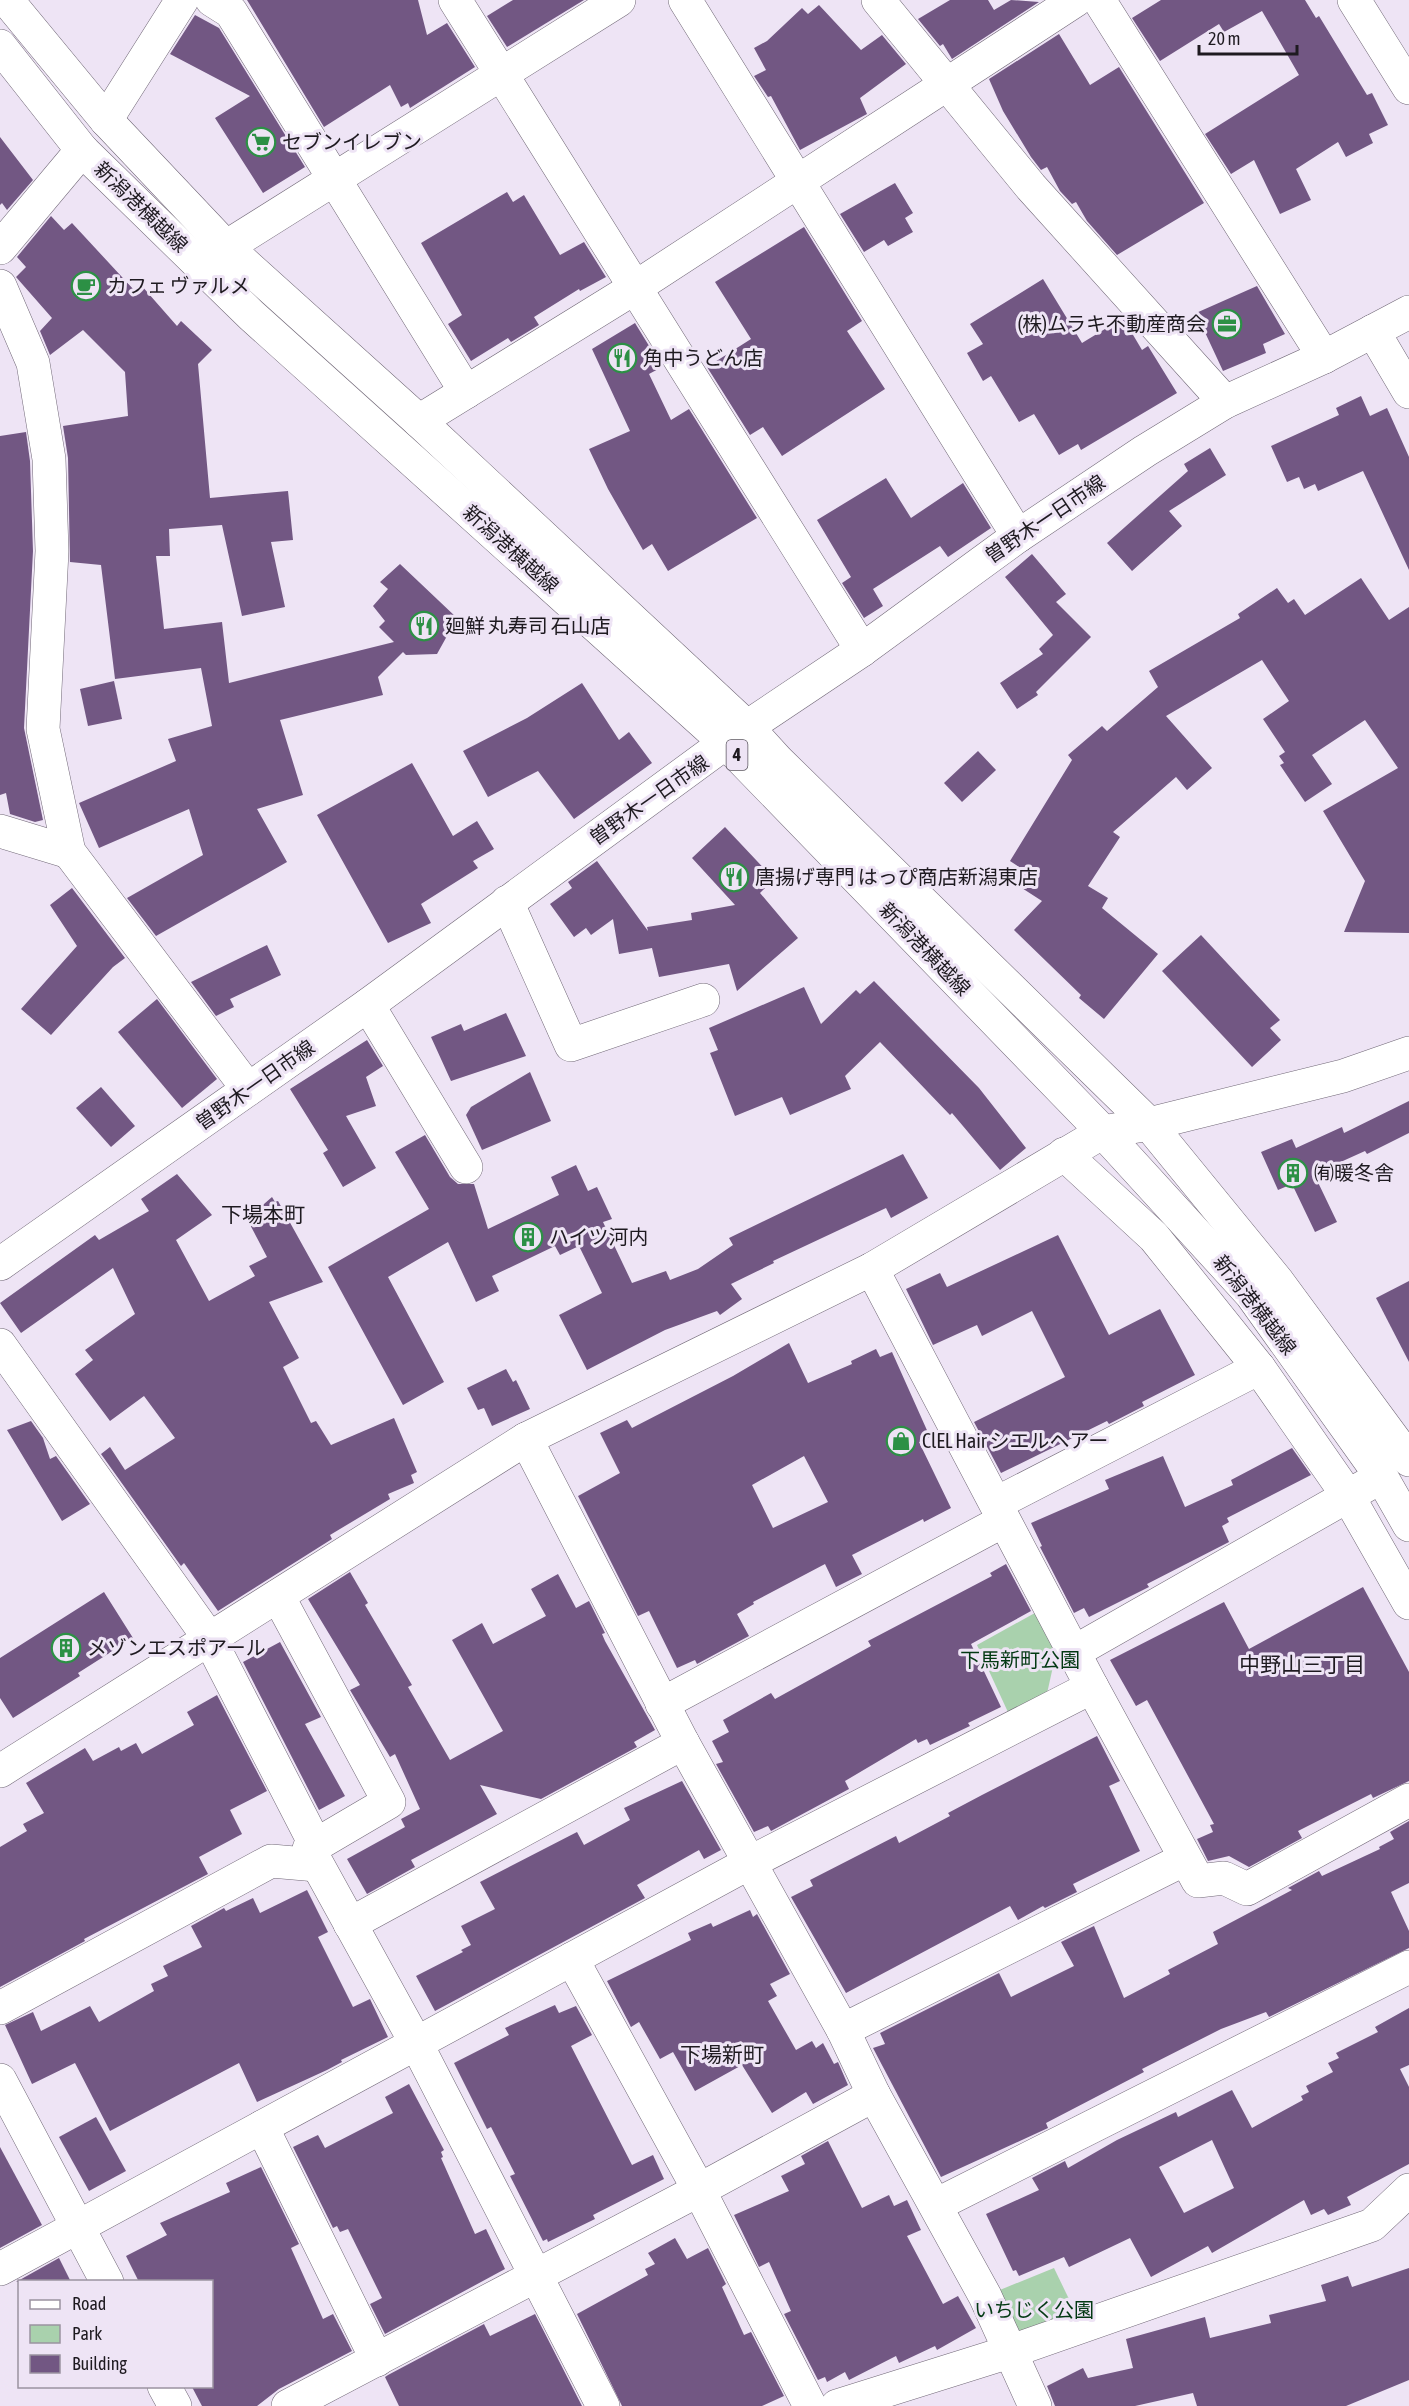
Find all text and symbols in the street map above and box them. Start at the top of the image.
scale bar [1199,18,1296,56]
text: 20 m [1208,28,1240,49]
supermarket icon: セブンイレブン [245,126,277,158]
place label: セブンイレブン [282,130,422,153]
street label: 新潟港横越線 [90,157,192,257]
cafe icon: カフェ ヴァルメ [70,270,102,302]
place label: カフェ ヴァルメ [107,274,250,297]
office icon: (株)ムラキ不動産商会 [1211,308,1243,340]
place label: (株)ムラキ不動産商会 [1017,312,1206,335]
restaurant icon: 角中うどん店 [606,342,638,374]
place label: 角中うどん店 [643,346,763,369]
street label: 曽野木一日市線 [980,470,1109,567]
street label: 新潟港横越線 [459,500,564,597]
restaurant icon: 廻鮮 丸寿司 石山店 [408,610,440,642]
place label: 廻鮮 丸寿司 石山店 [445,614,610,637]
road number: 4 [726,740,748,770]
street label: 曽野木一日市線 [585,750,713,849]
restaurant icon: 唐揚げ専門 はっぴ商店新潟東店 [718,861,750,893]
place label: 唐揚げ専門 はっぴ商店新潟東店 [755,865,1038,888]
street label: 新潟港横越線 [875,898,975,1000]
street label: 曽野木一日市線 [191,1035,319,1134]
building icon: ㈲暖冬舎 [1277,1157,1309,1189]
place label: ㈲暖冬舎 [1314,1161,1394,1184]
district label: 下場本町 [221,1202,305,1226]
building icon: ハイツ河内 [512,1221,544,1253]
place label: ハイツ河内 [549,1225,649,1248]
street label: 新潟港横越線 [1209,1250,1301,1359]
shop icon: ClEL Hair シエルヘアー [885,1425,917,1457]
place label: ClEL Hair シエルヘアー [922,1429,1108,1452]
building icon: メゾンエスポアール [50,1632,82,1664]
place label: メゾンエスポアール [87,1636,266,1659]
park label: 下馬新町公園 [960,1648,1080,1671]
district label: 中野山三丁目 [1239,1652,1365,1676]
district label: 下場新町 [680,2042,764,2066]
legend [18,2280,213,2388]
text: Road [72,2293,106,2314]
park label: いちじく公園 [974,2298,1094,2321]
text: Park [72,2323,102,2344]
text: Building [72,2353,127,2374]

